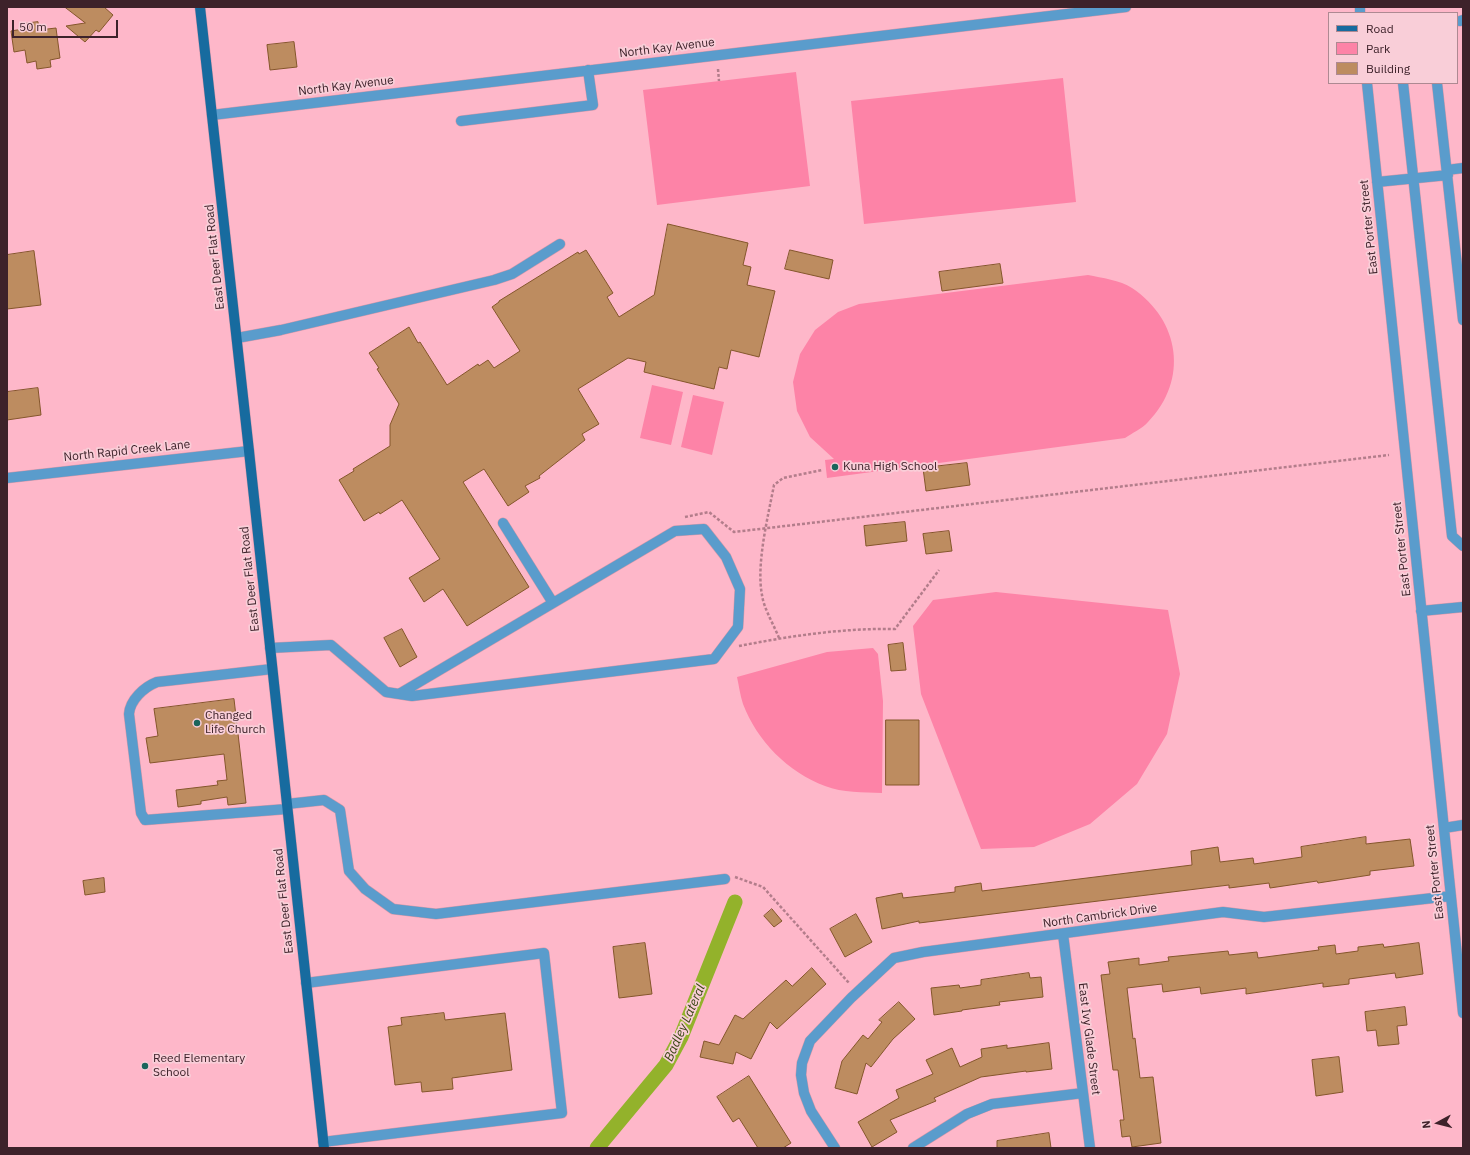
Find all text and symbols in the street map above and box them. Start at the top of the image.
scale bar [14,12,120,38]
legend [1328,12,1458,84]
text: 50 m [19,19,47,34]
text: Road [1366,21,1394,36]
street label: North Kay Avenue [618,35,716,61]
text: Park [1366,41,1390,56]
text: Building [1366,61,1410,76]
street label: North Kay Avenue [297,73,395,99]
street label: East Porter Street [1357,179,1381,275]
street label: East Deer Flat Road [202,204,228,310]
street label: North Rapid Creek Lane [63,437,191,465]
place label: Kuna High School [843,460,937,474]
marker: Kuna High School [830,462,840,472]
street label: East Porter Street [1390,501,1414,597]
street label: East Deer Flat Road [237,526,263,632]
place label: Changed Life Church [205,709,266,737]
marker: Changed Life Church [192,718,202,728]
street label: East Porter Street [1423,824,1447,920]
street label: East Deer Flat Road [271,848,297,954]
street label: North Cambrick Drive [1042,901,1158,931]
water label: Badley Lateral [661,982,709,1064]
street label: East Ivy Glade Street [1075,982,1103,1096]
place label: Reed Elementary School [153,1052,245,1080]
marker: Reed Elementary School [140,1061,150,1071]
north arrow [1418,1103,1458,1143]
text: N [1419,1120,1434,1129]

